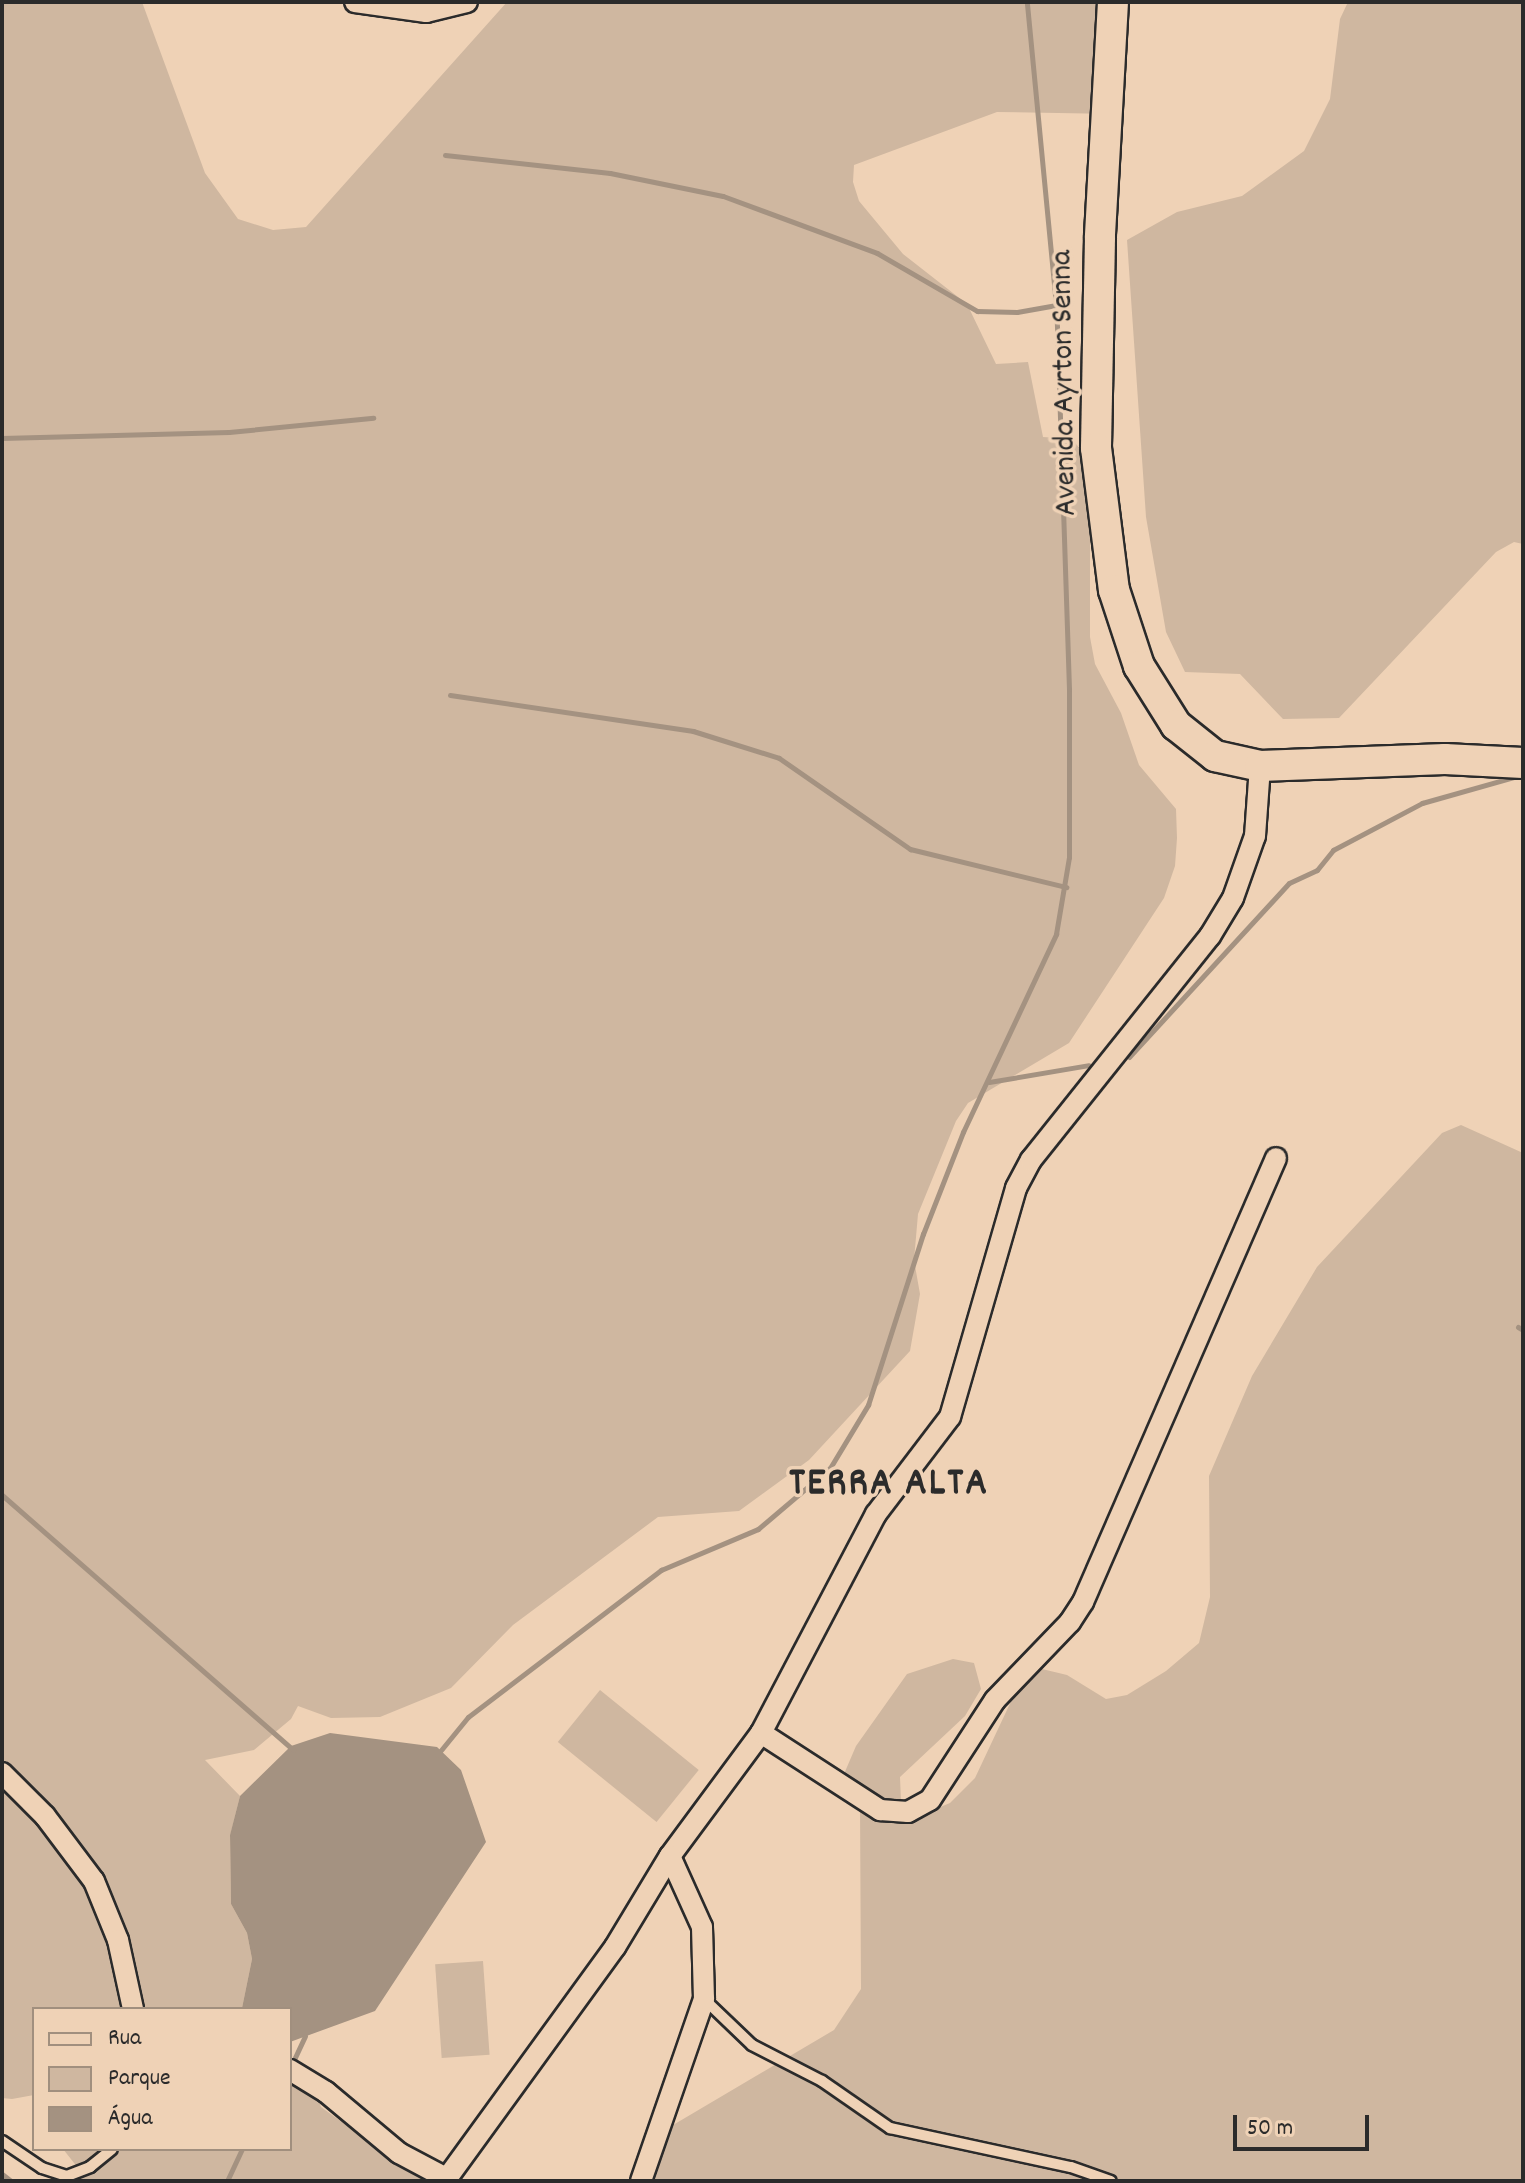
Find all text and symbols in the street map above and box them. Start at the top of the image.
street label: Avenida Ayrton Senna [1044,250,1088,516]
district label: TERRA ALTA [789,1462,989,1510]
legend [32,2007,292,2151]
text: Rua [108,2022,141,2056]
text: Parque [108,2062,171,2096]
scale bar [1237,2099,1373,2149]
text: Água [108,2102,153,2136]
text: 50 m [1247,2112,1293,2146]

